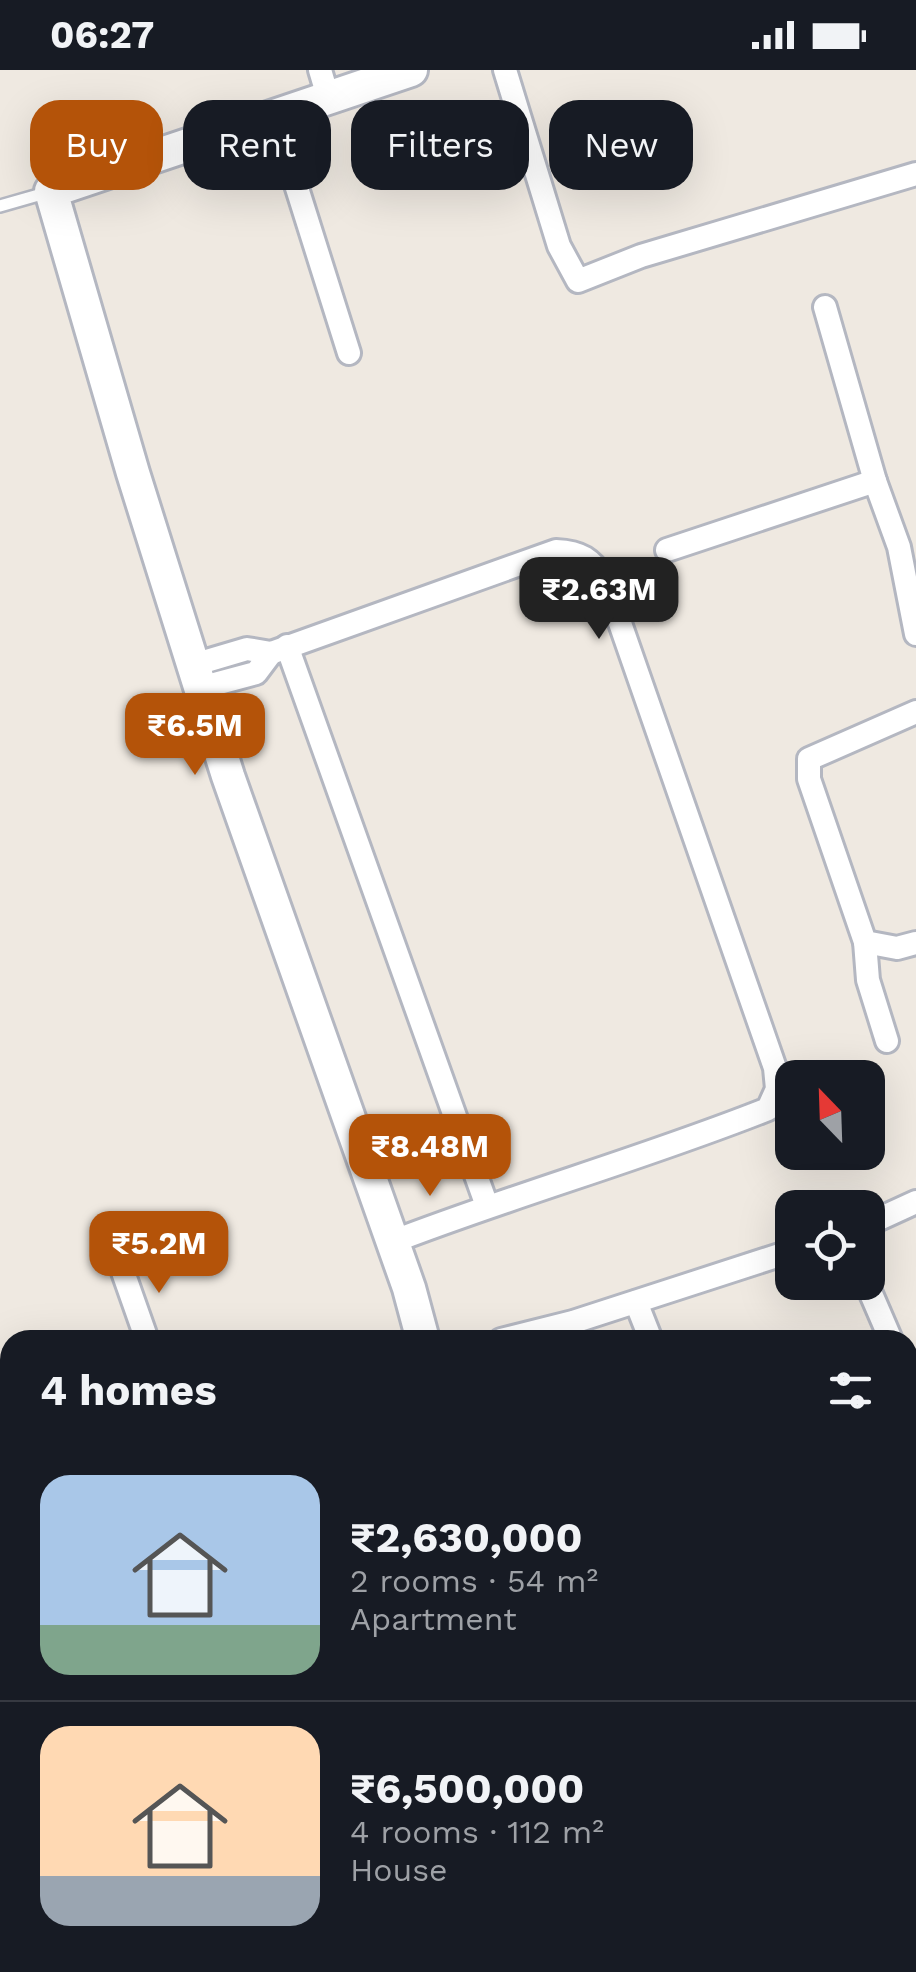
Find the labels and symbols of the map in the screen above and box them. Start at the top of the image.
pin: ₹2.63M [518,557,680,642]
pin: ₹6.5M [125,693,265,778]
north arrow [775,1060,885,1170]
pin: ₹8.48M [349,1114,511,1199]
pin: ₹5.2M [89,1211,229,1296]

